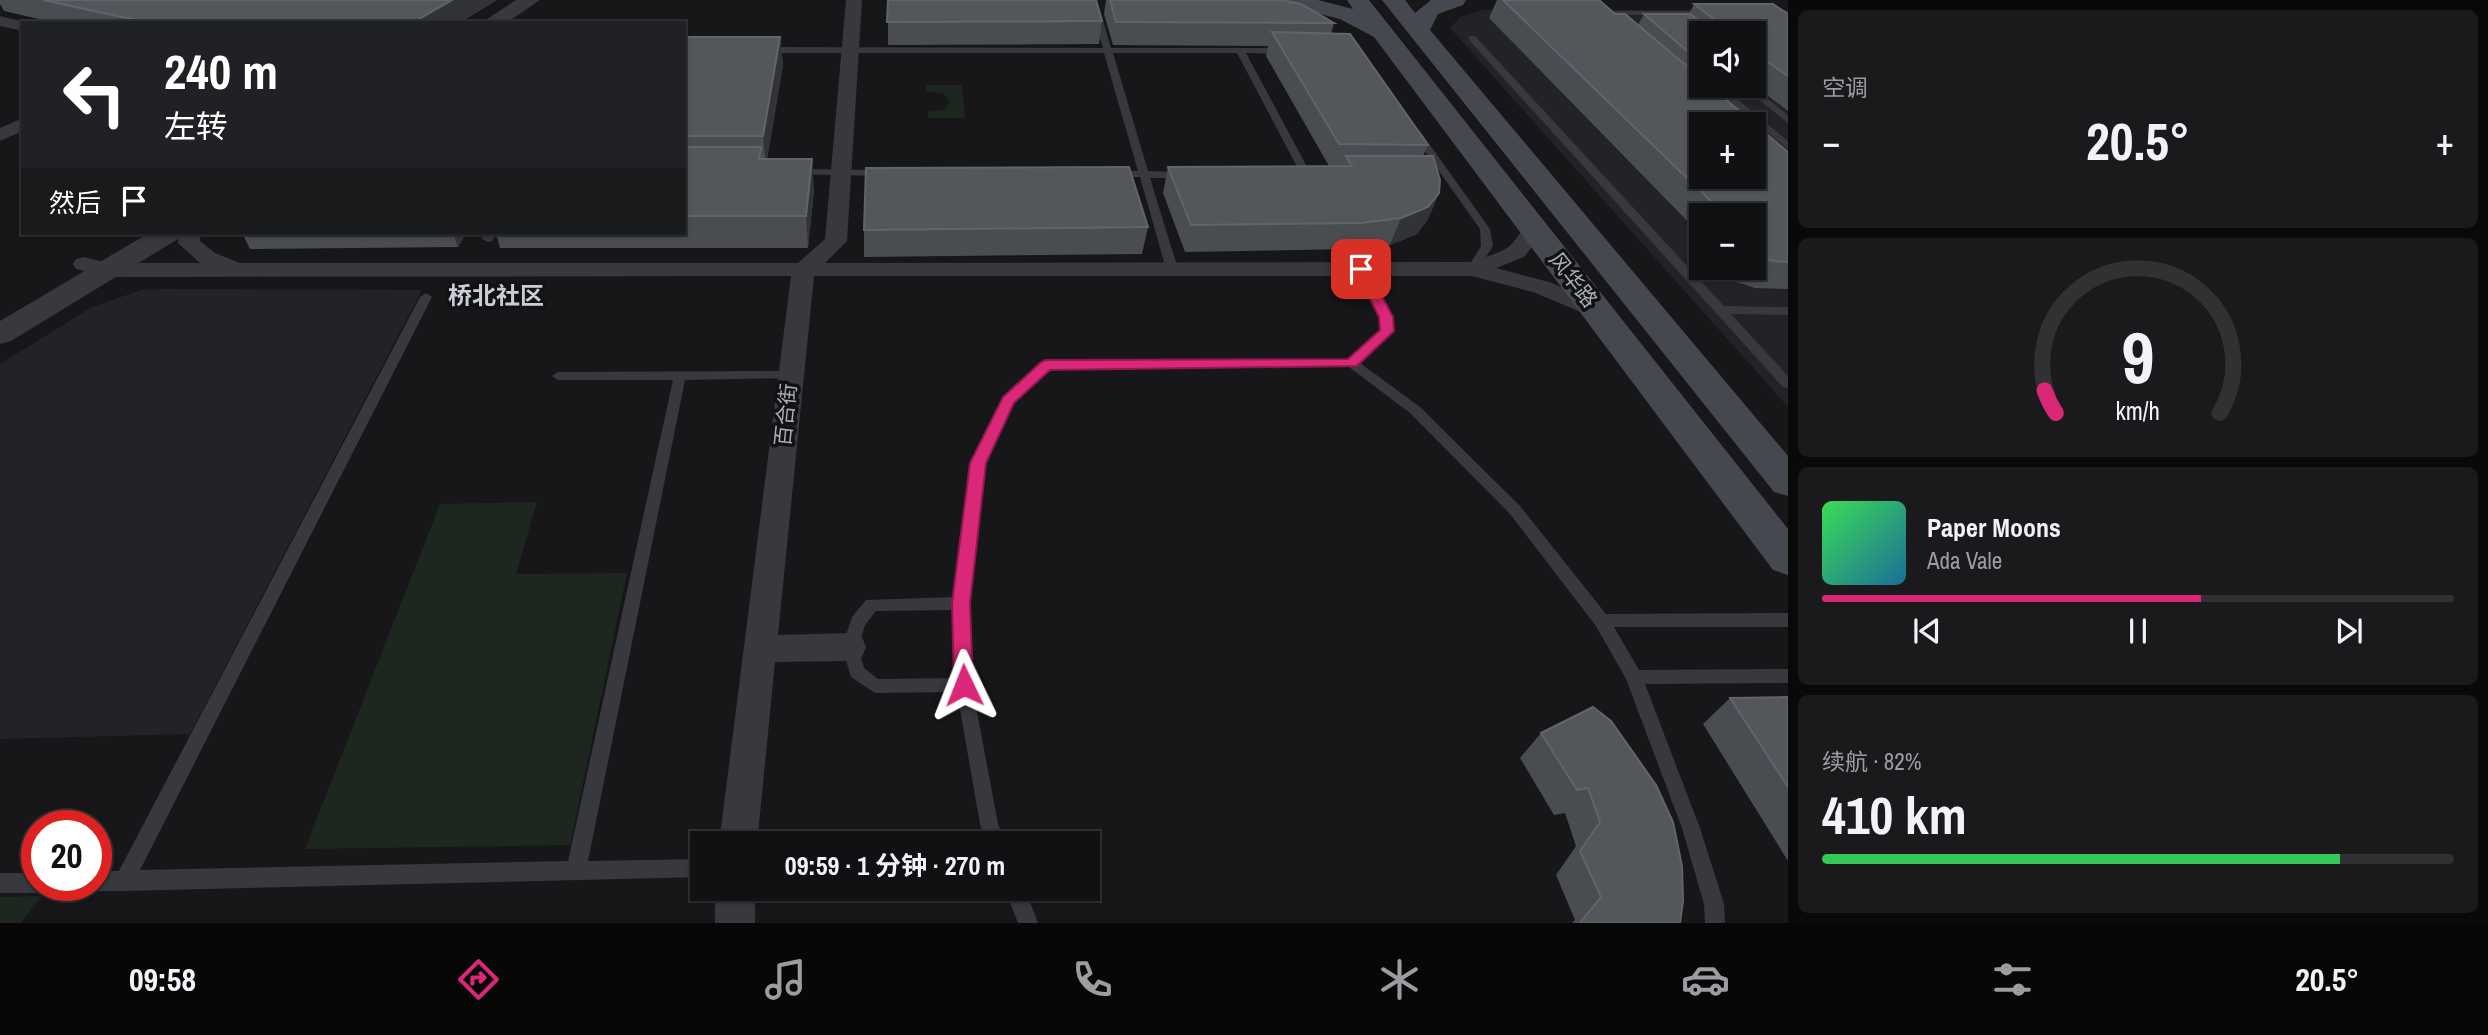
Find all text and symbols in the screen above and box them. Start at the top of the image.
map controls [1689,21,1766,280]
button: sound [1689,21,1766,98]
text: 240 m [164,38,278,104]
icon: left [49,49,140,140]
text: 空调 [1822,72,1868,103]
text: 左转 [164,105,228,148]
text: 20.5° [2086,106,2190,176]
button: + [1689,112,1766,189]
text: − [1822,116,1840,167]
text: + [2436,116,2454,167]
icon: arrive [115,182,153,220]
text: 然后 [49,185,101,220]
button: − [1689,203,1766,280]
pin [1331,239,1391,299]
street label: 风华路 [1543,246,1604,313]
icon: arrive [1342,250,1380,288]
district label: 桥北社区 [448,279,544,311]
text: 9 [2121,309,2155,407]
street label: 百合街 [768,382,803,448]
text: km/h [2116,394,2160,428]
text: Paper Moons [1927,510,2061,545]
text: Ada Vale [1927,545,2002,576]
icon: previous [1908,612,1946,650]
icon: pause [2119,612,2157,650]
icon: next [2330,612,2368,650]
position arrow [927,648,1001,722]
text: 续航 · 82% [1822,746,1921,777]
text: 410 km [1822,780,1967,850]
speed limit sign: 20 [21,810,112,901]
text: 09:59 · 1 分钟 · 270 m [785,848,1005,883]
icon: directions [454,955,503,1004]
icon: music [761,955,810,1004]
icon: phone [1068,955,1117,1004]
icon: climate [1375,955,1424,1004]
icon: car [1681,955,1730,1004]
icon: filters [1988,955,2037,1004]
text: 09:58 [129,958,196,1001]
text: 20.5° [2295,958,2359,1001]

